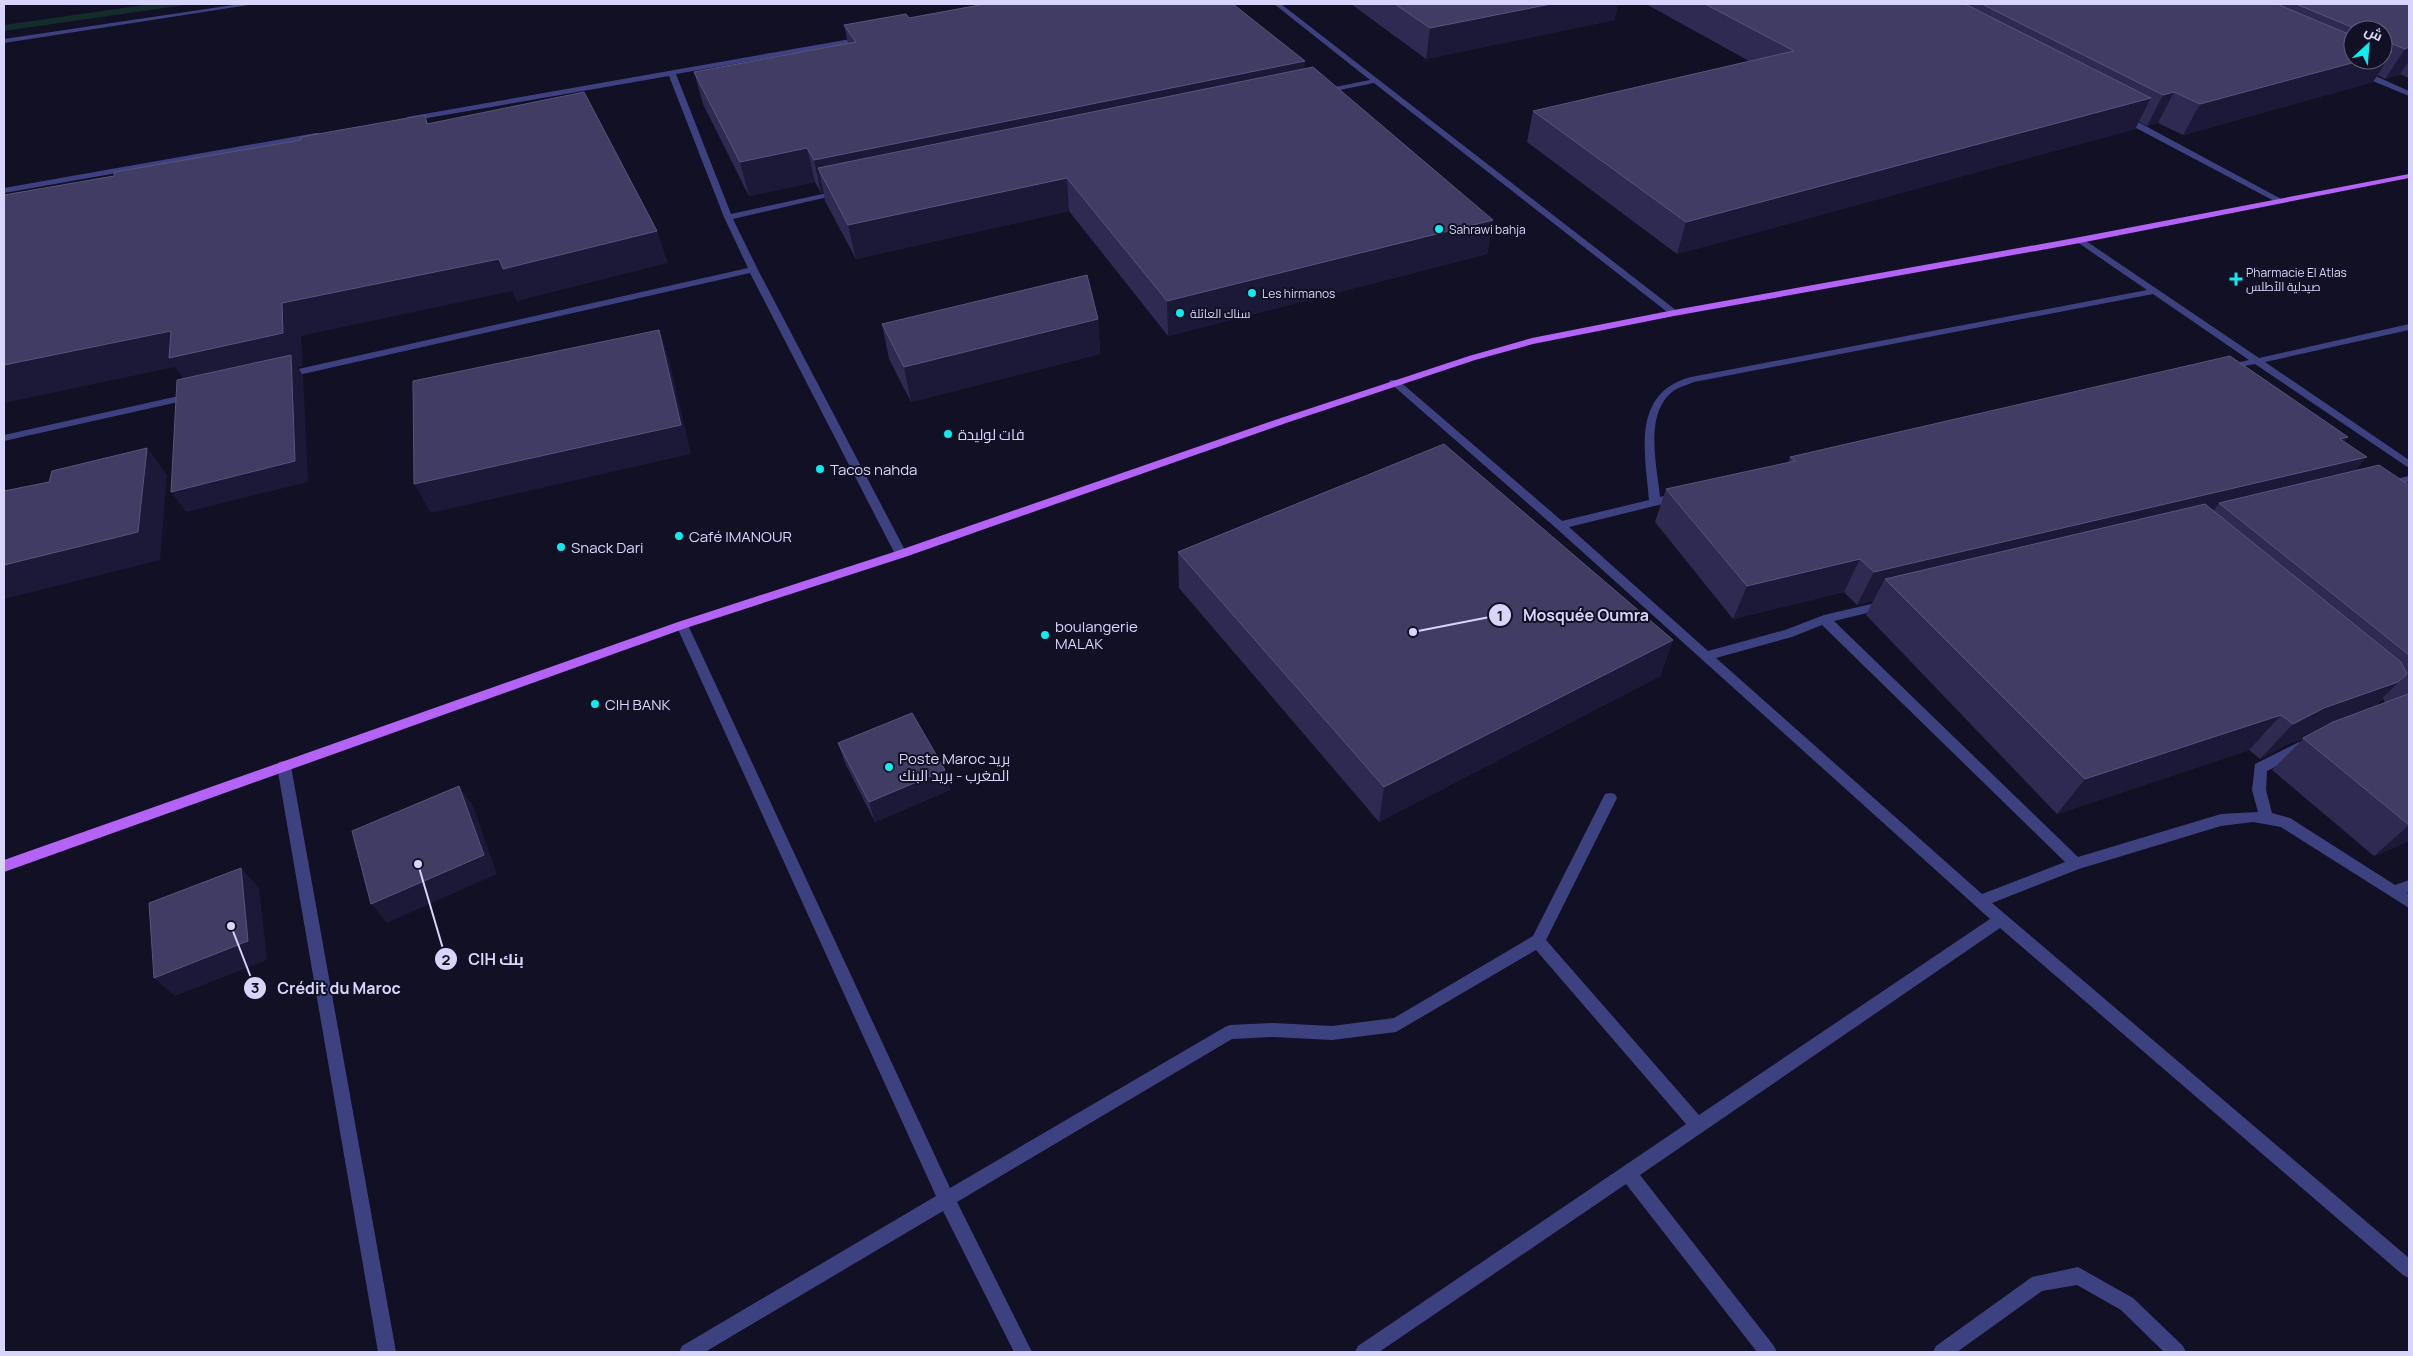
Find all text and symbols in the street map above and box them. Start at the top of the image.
north arrow [2343,20,2393,70]
text: ش [2362,20,2386,45]
place label: Sahrawi bahja [1449,221,1526,238]
marker: Sahrawi bahja [1433,223,1445,235]
place label: Pharmacie El Atlas صيدلية الأطلس [2246,264,2347,295]
marker: Pharmacie El Atlas صيدلية الأطلس [2230,273,2242,285]
place label: Les hirmanos [1262,285,1335,302]
marker: Les hirmanos [1246,287,1258,299]
place label: سناك العائلة [1190,305,1250,322]
marker: سناك العائلة [1174,307,1186,319]
place label: فات لوليدة [958,424,1025,445]
marker: فات لوليدة [942,428,954,440]
place label: Tacos nahda [830,459,917,480]
marker: Tacos nahda [814,463,826,475]
place label: Café IMANOUR [689,526,792,547]
marker: Café IMANOUR [673,530,685,542]
place label: Snack Dari [571,537,644,558]
marker: Snack Dari [555,541,567,553]
callout: Mosquée Oumra [1488,600,1659,631]
text: Mosquée Oumra [1523,604,1649,626]
text: 1 [1497,605,1503,626]
place label: boulangerie MALAK [1055,616,1138,654]
marker: boulangerie MALAK [1039,629,1051,641]
place label: CIH BANK [605,694,670,715]
marker: CIH BANK [589,698,601,710]
place label: Poste Maroc بريد المغرب - بريد البنك [899,748,1010,786]
marker: Poste Maroc بريد المغرب - بريد البنك [883,761,895,773]
callout: CIH بنك [433,944,534,975]
text: CIH بنك [468,948,524,970]
text: 2 [442,949,451,970]
callout: Crédit du Maroc [242,973,411,1004]
text: 3 [251,977,259,998]
text: Crédit du Maroc [277,977,401,999]

